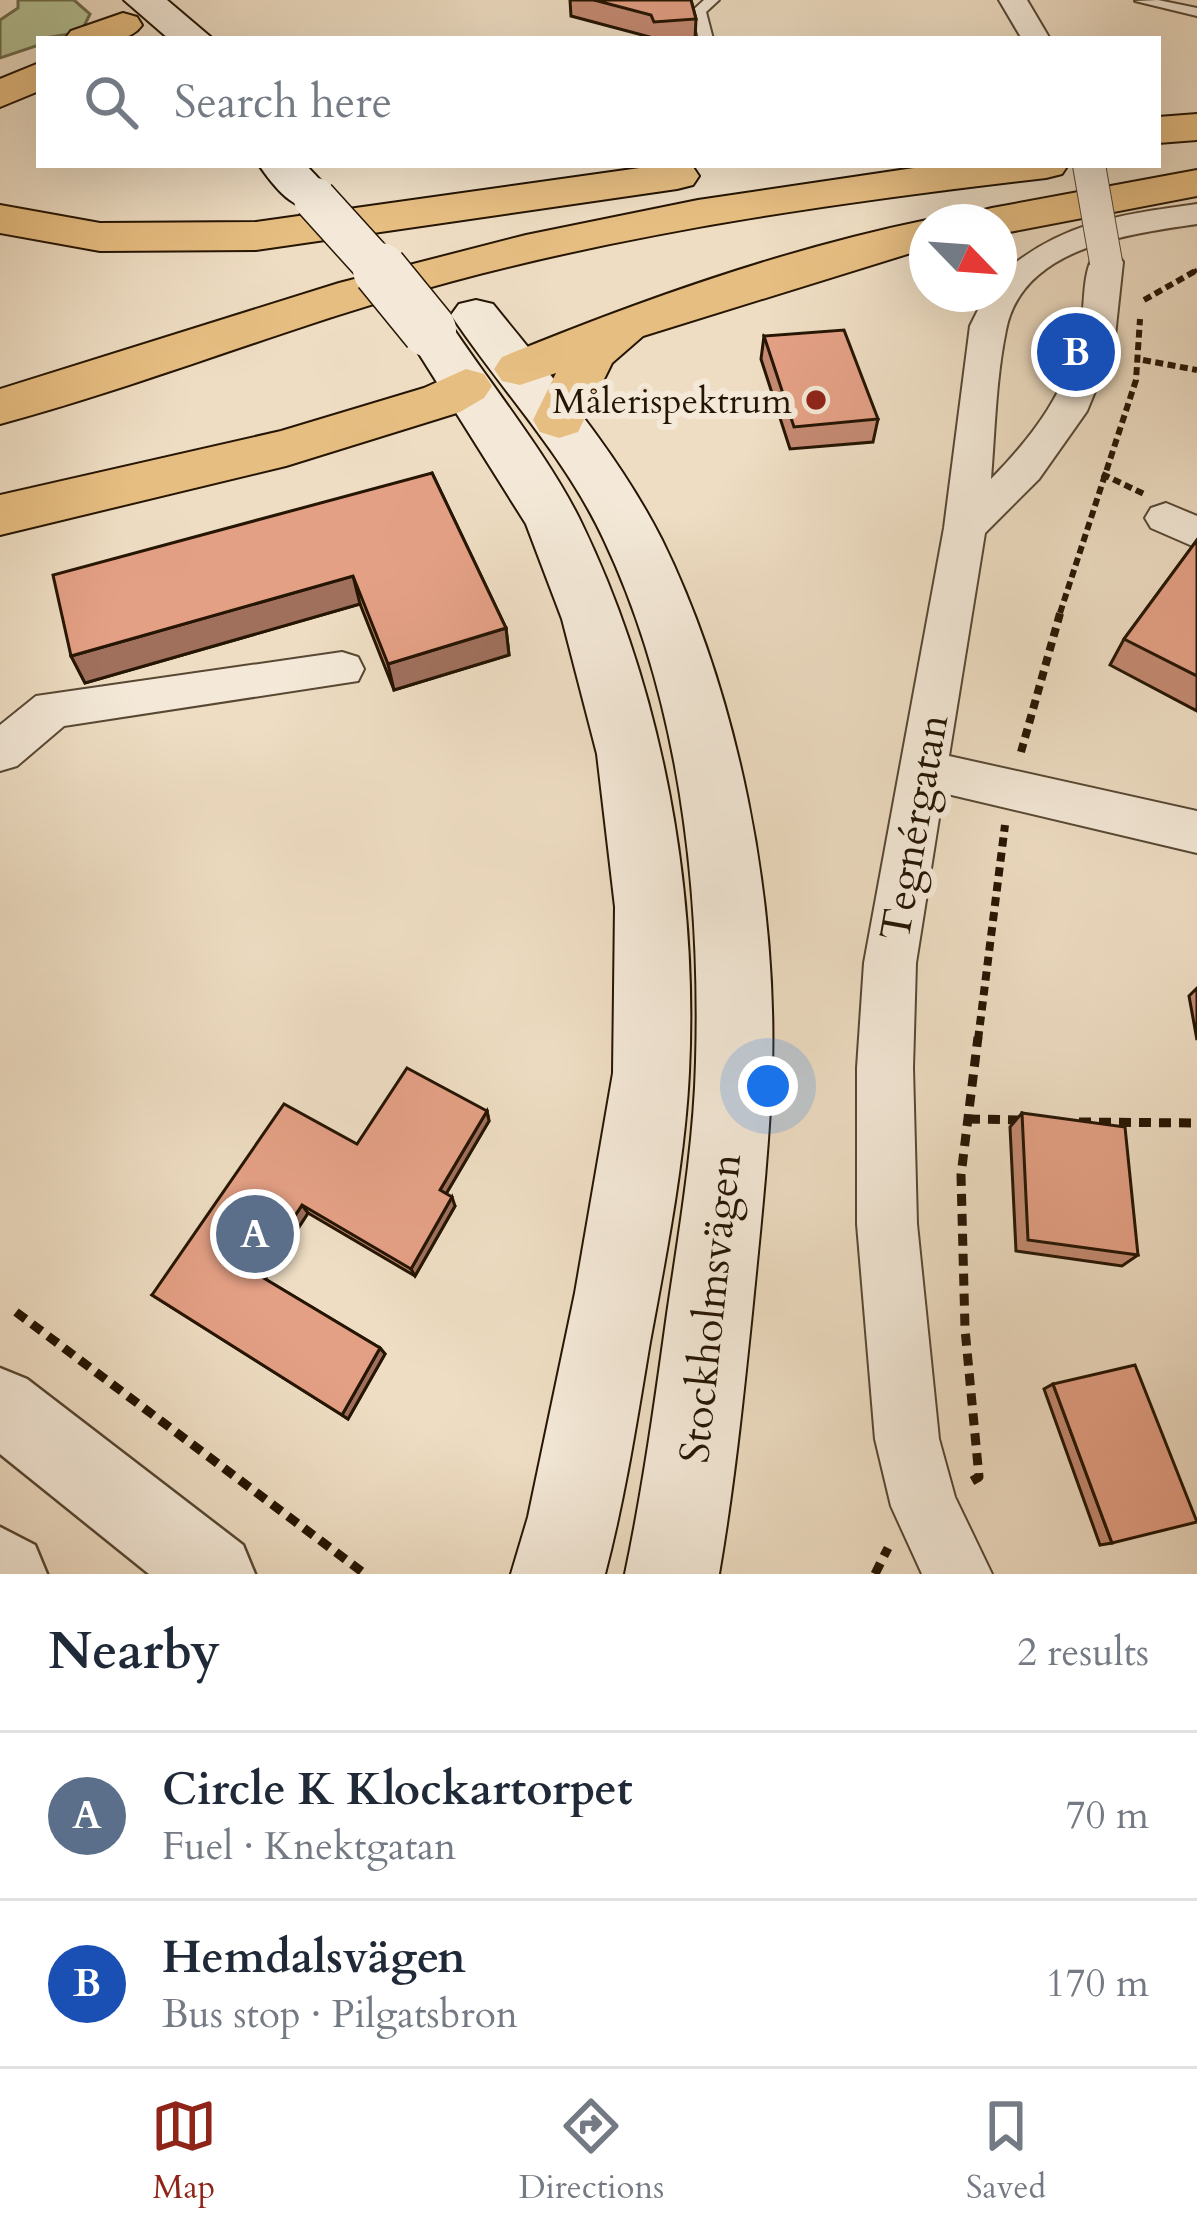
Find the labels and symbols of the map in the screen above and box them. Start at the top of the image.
north arrow [909,204,1017,312]
pin: B [1037,307,1115,397]
place label: Målerispektrum [552,377,793,426]
marker: Målerispektrum [803,387,829,413]
street label: Tegnérgatan [867,710,962,945]
your location [738,1056,798,1116]
street label: Stockholmsvägen [666,1150,755,1466]
pin: A [216,1189,294,1279]

